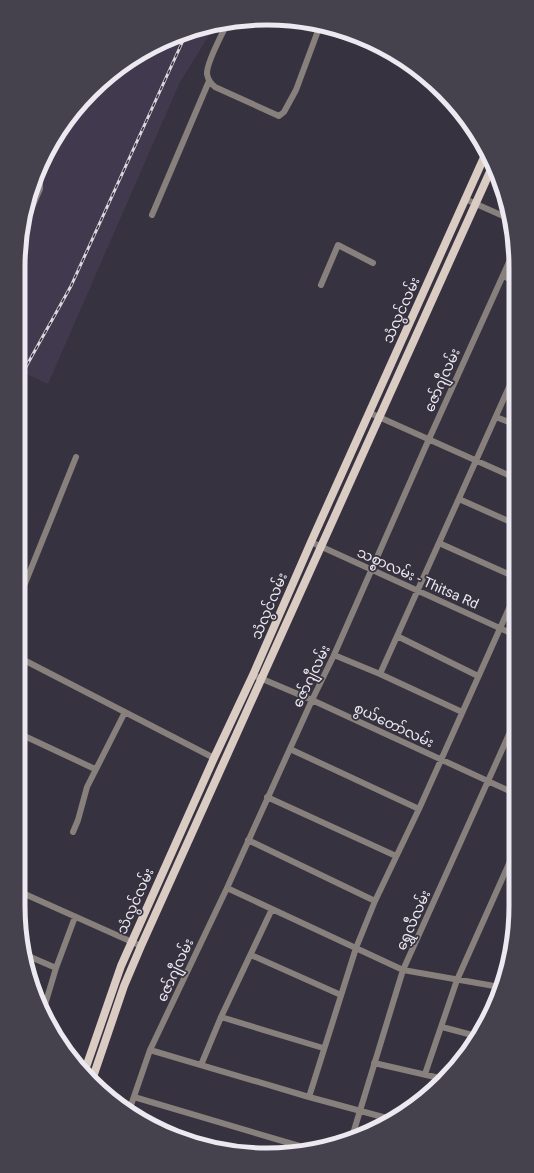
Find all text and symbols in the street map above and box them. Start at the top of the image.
street label: သံလွင်လမ်း [377,274,425,347]
street label: ဇော်ဂျီလမ်း [419,345,467,416]
street label: သစ္စာလမ်း - Thitsa Rd [353,542,482,616]
street label: သံလွင်လမ်း [246,570,293,643]
street label: ဇော်ဂျီလမ်း [287,641,337,712]
street label: စွယ်တော်လမ်း [350,698,437,753]
street label: သံလွင်လမ်း [111,865,159,938]
street label: ရွှေလီလမ်း [391,887,437,954]
street label: ဇော်ဂျီလမ်း [152,935,200,1006]

